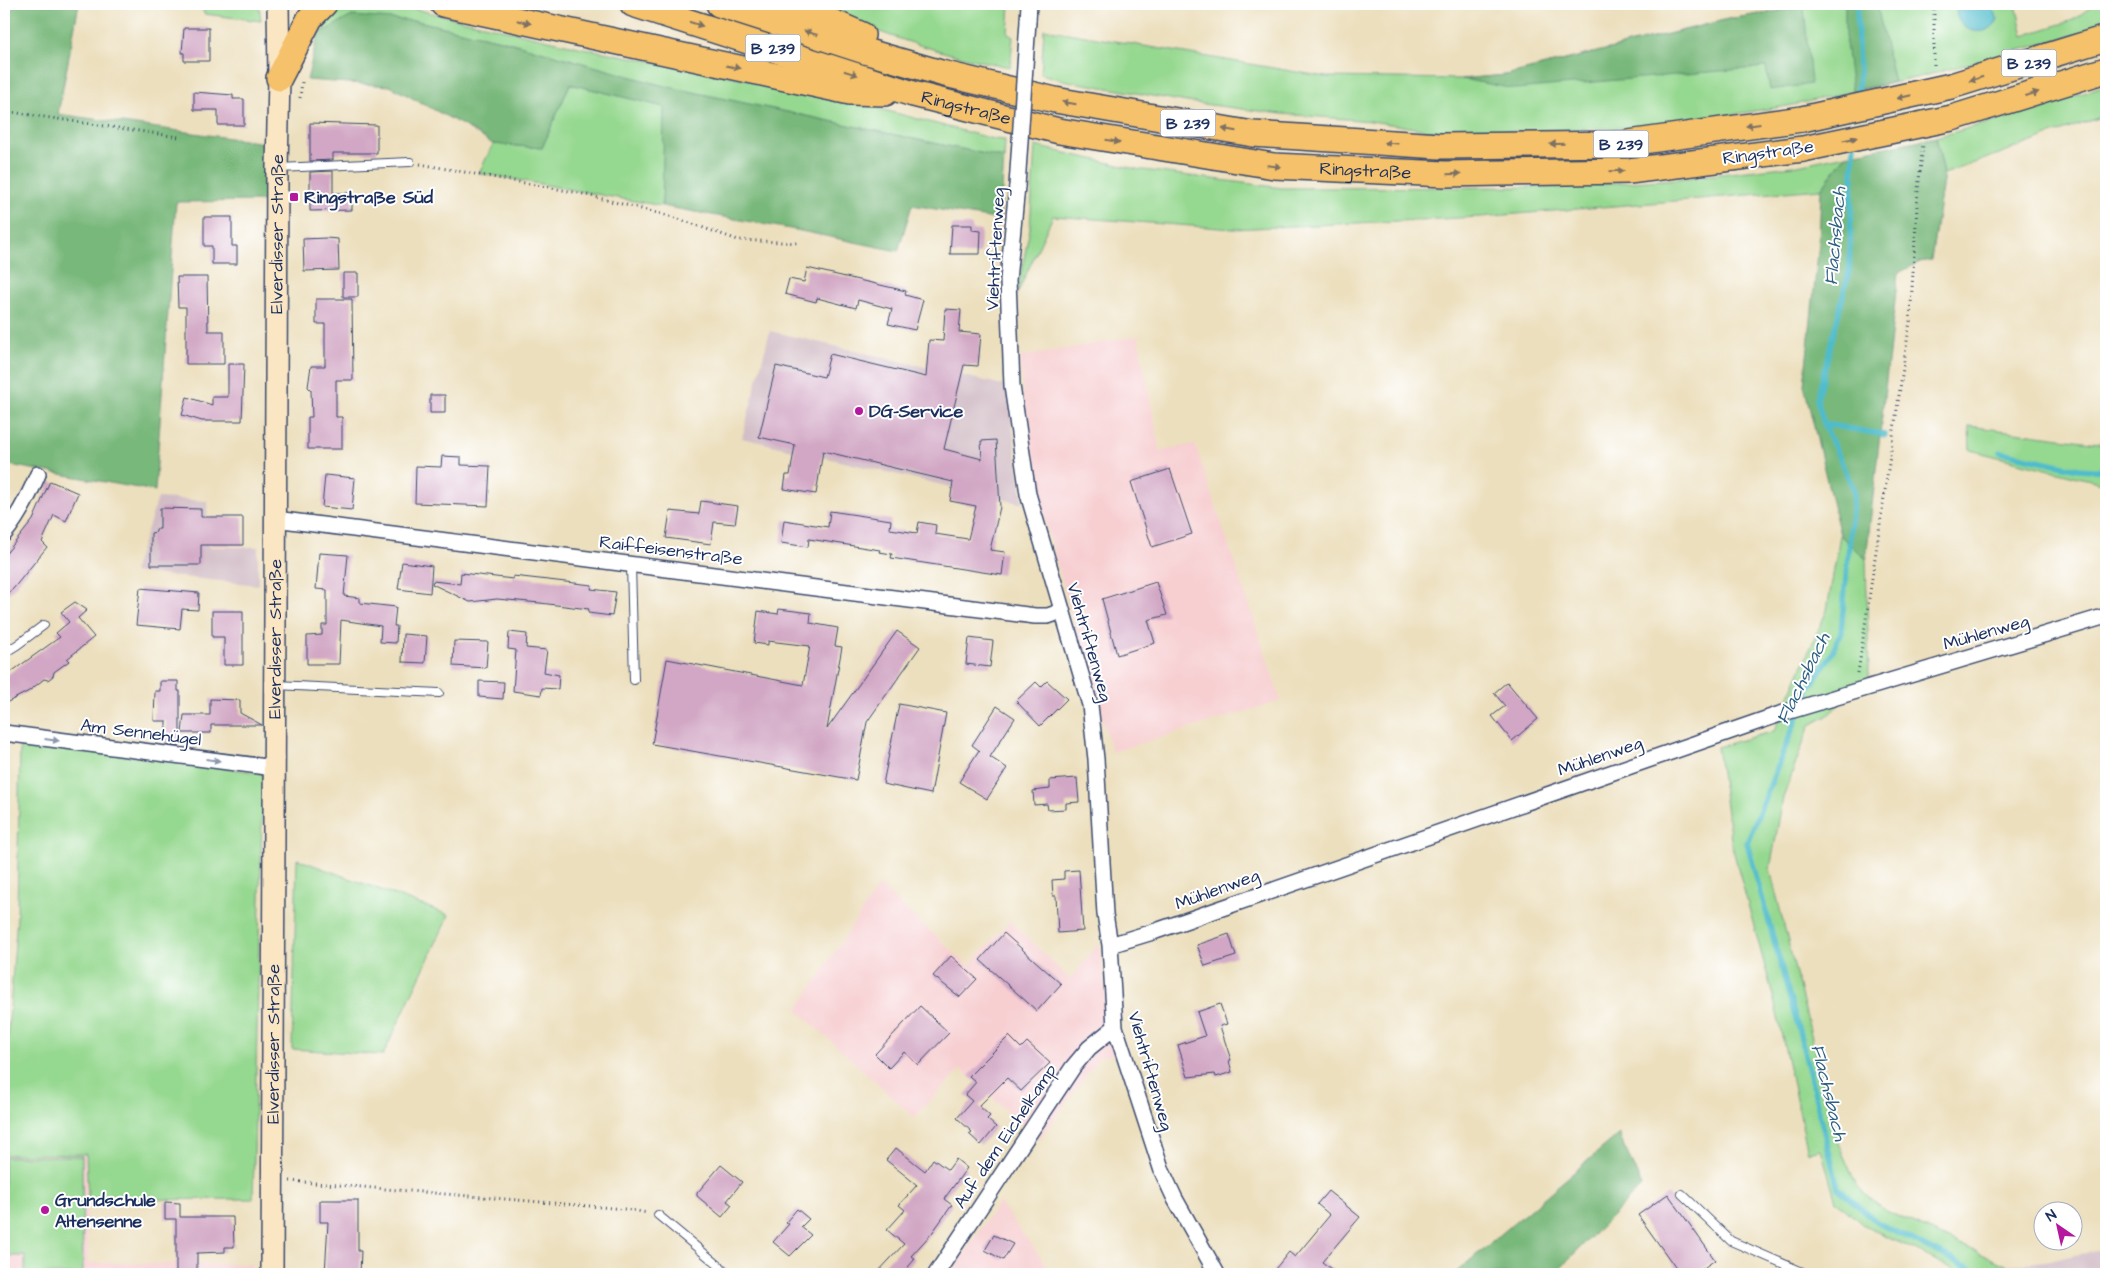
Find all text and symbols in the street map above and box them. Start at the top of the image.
one-way arrow [517,18,532,26]
one-way arrow [688,21,703,28]
one-way arrow [803,29,818,37]
road number: B 239 [746,34,800,62]
road number: B 239 [2002,49,2056,76]
one-way arrow [725,63,741,71]
one-way arrow [843,70,858,78]
one-way arrow [1969,75,1984,83]
street label: Ringstraße [919,85,1014,131]
one-way arrow [2024,89,2039,97]
one-way arrow [1896,93,1911,101]
one-way arrow [1061,98,1077,106]
road number: B 239 [1160,110,1216,136]
one-way arrow [1745,122,1761,130]
one-way arrow [1221,125,1237,133]
road number: B 239 [1594,130,1648,158]
street label: Ringstraße [1721,134,1816,172]
one-way arrow [1843,135,1858,143]
one-way arrow [1106,137,1122,145]
one-way arrow [1383,138,1399,146]
one-way arrow [1549,141,1565,149]
street label: Elverdisser Straße [264,153,290,314]
street label: Ringstraße [1319,156,1412,185]
one-way arrow [1266,162,1282,170]
one-way arrow [1609,167,1625,175]
one-way arrow [1446,169,1462,177]
water label: Flachsbach [1818,184,1853,286]
place label: Ringstraße Süd [304,185,434,211]
street label: Viehtriftenweg [980,187,1012,311]
marker: Ringstraße Süd [288,191,300,203]
place label: DG-Service [869,399,963,424]
marker: DG-Service [853,405,865,417]
street label: Raiffeisenstraße [598,529,744,572]
street label: Elverdisser Straße [263,559,288,719]
street label: Viehtriftenweg [1060,580,1118,705]
street label: Mühlenweg [1940,608,2032,658]
water label: Flachsbach [1770,627,1838,729]
street label: Am Sennehügel [79,713,203,753]
street label: Mühlenweg [1554,730,1646,784]
one-way arrow [44,736,60,744]
one-way arrow [206,756,222,764]
street label: Mühlenweg [1172,863,1263,917]
street label: Elverdisser Straße [261,964,286,1124]
street label: Viehtriftenweg [1121,1009,1179,1134]
water label: Flachsbach [1804,1041,1854,1145]
street label: Auf dem Eichelkamp [948,1059,1063,1213]
place label: Grundschule Altensenne [55,1188,156,1234]
north arrow [2032,1200,2082,1250]
marker: Grundschule Altensenne [39,1204,51,1216]
text: N [2042,1205,2061,1227]

